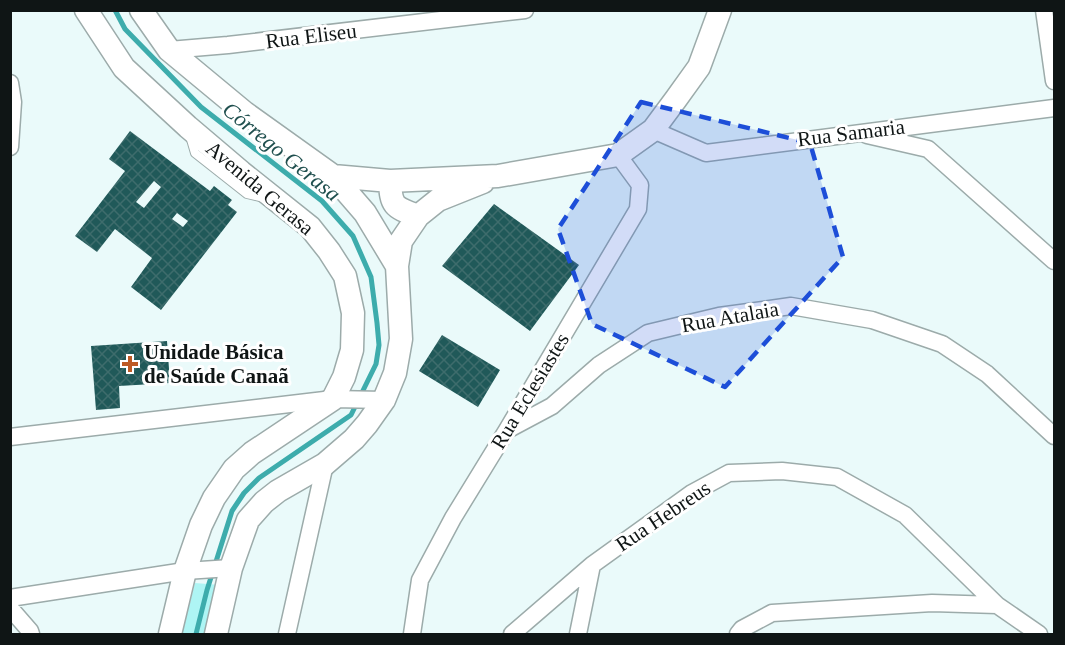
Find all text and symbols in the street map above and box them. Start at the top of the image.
street label: Rua Eliseu [264,18,358,53]
water label: Córrego Gerasa [218,96,346,206]
street label: Rua Samaria [796,114,907,151]
street label: Avenida Gerasa [201,136,319,240]
street label: Rua Atalaia [679,297,781,337]
street label: Rua Eclesiastes [486,329,574,453]
place label: Unidade Básica de Saúde Canaã [144,340,289,388]
marker: Unidade Básica de Saúde Canaã [121,355,139,373]
street label: Rua Hebreus [611,476,715,556]

